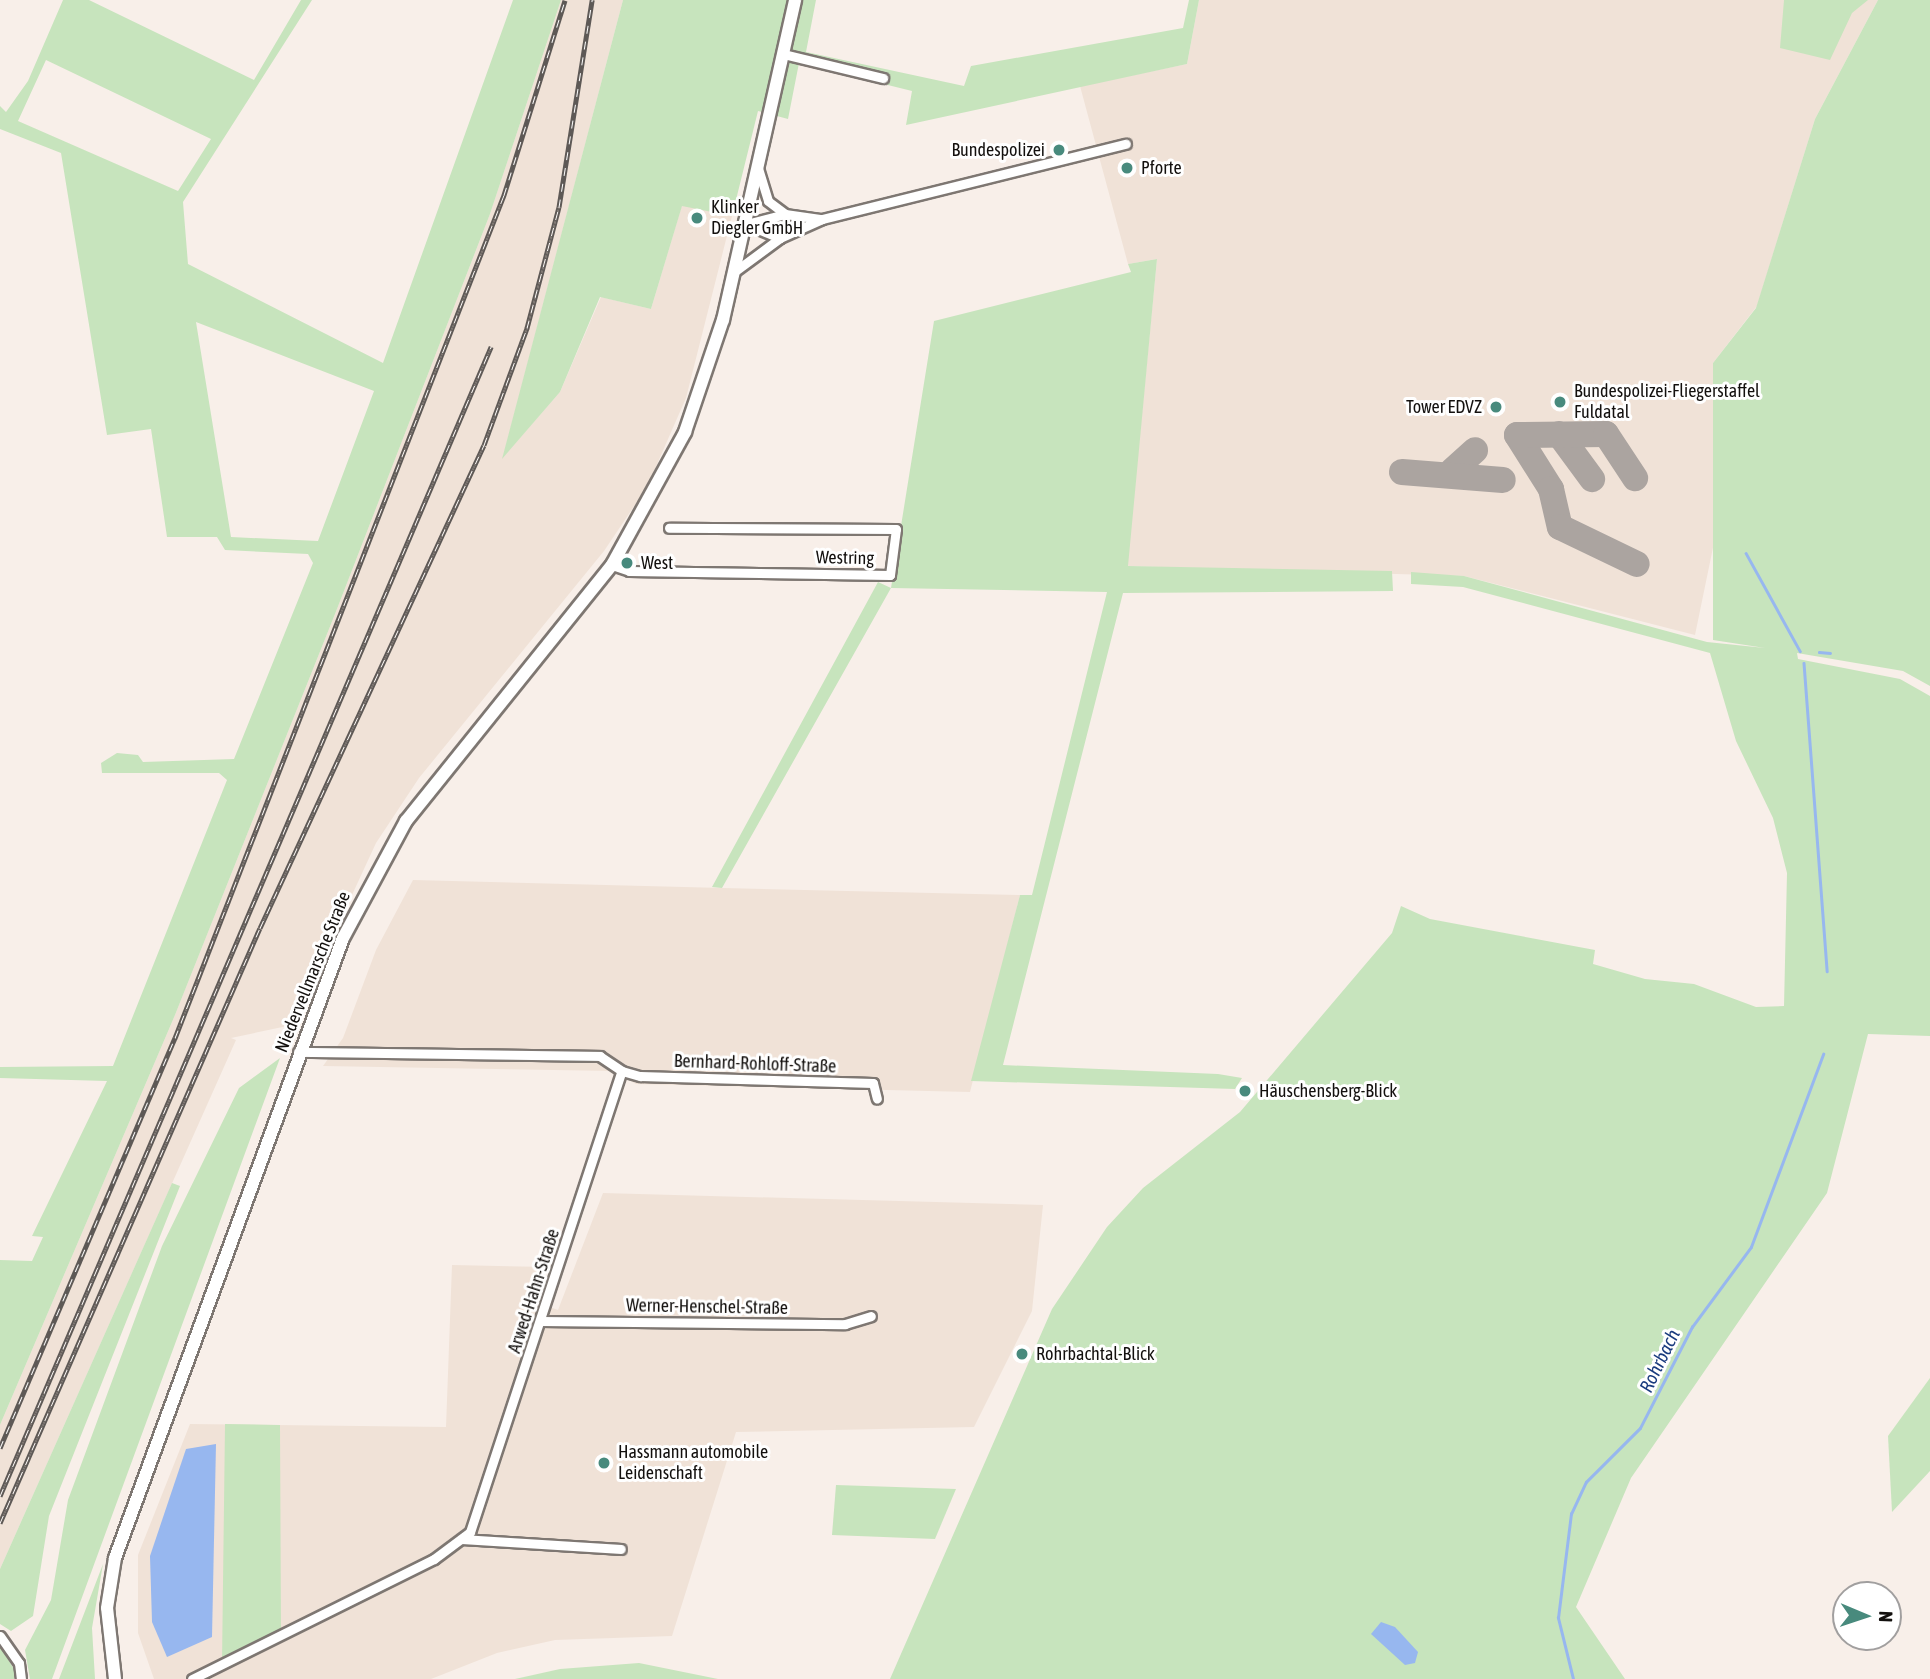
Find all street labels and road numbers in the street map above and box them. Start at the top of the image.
street label: Westring [816,547,874,569]
street label: Niedervellmarsche Straße [271,888,355,1056]
street label: Bernhard-Rohloff-Straße [673,1050,837,1078]
street label: Arwed-Hahn-Straße [504,1226,564,1356]
street label: Werner-Henschel-Straße [626,1295,788,1319]

